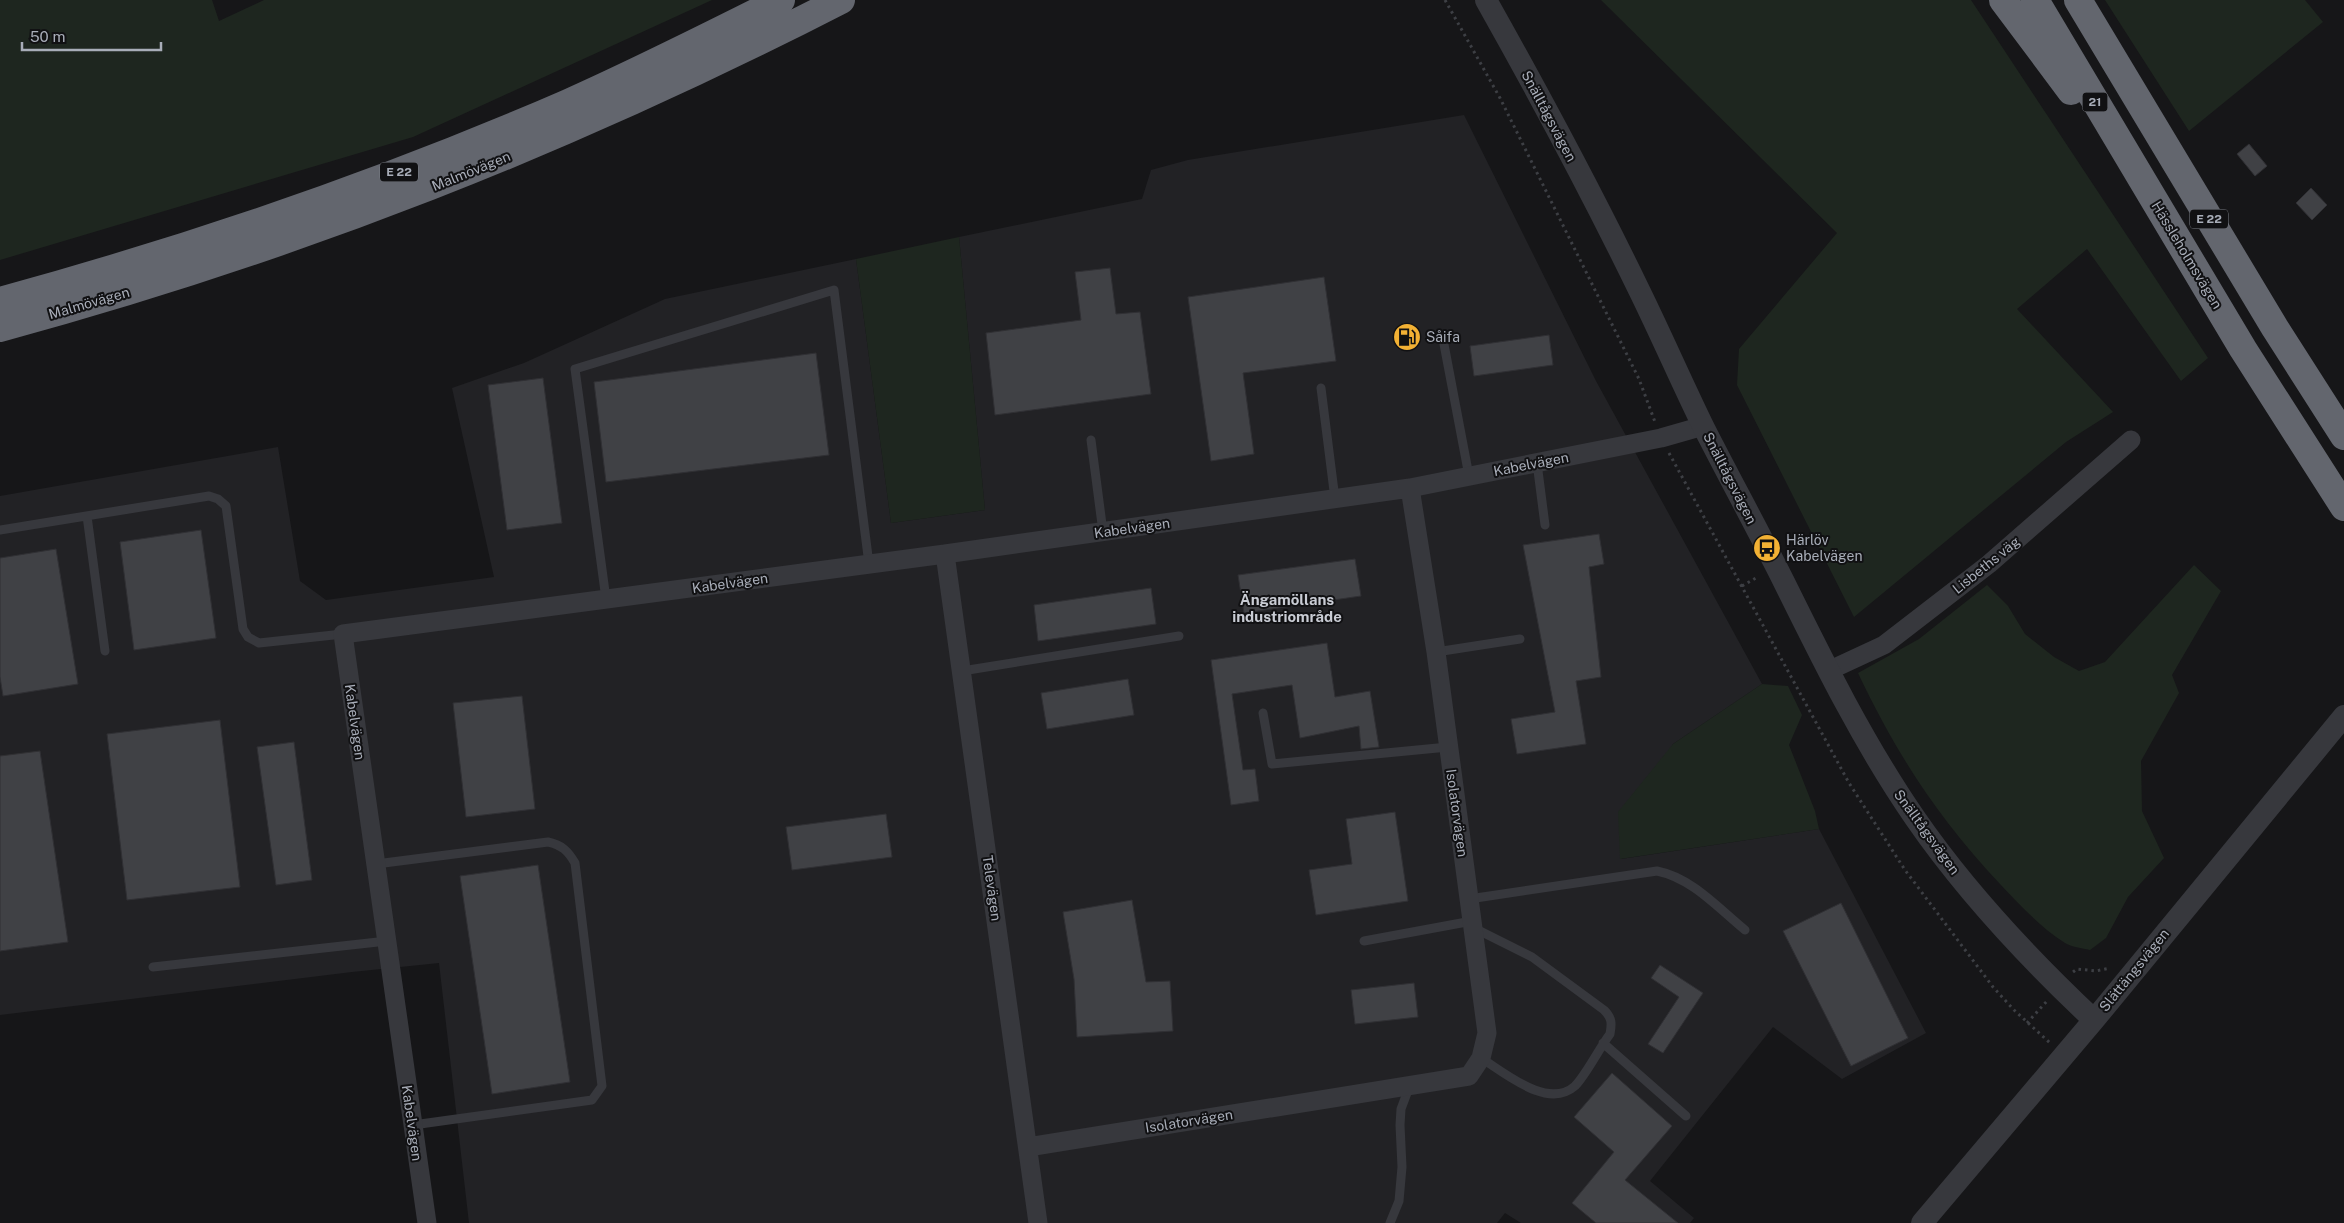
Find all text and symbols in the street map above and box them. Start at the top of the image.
scale bar [22,20,161,52]
text: 50 m [30,28,65,45]
street label: Snälltågsvägen [1518,68,1580,164]
road number: 21 [2082,92,2108,111]
street label: Malmövägen [429,148,513,194]
road number: E 22 [380,162,418,182]
street label: Hässleholmsvägen [2149,198,2225,312]
road number: E 22 [2190,210,2228,228]
street label: Malmövägen [47,284,131,322]
fuel station icon: Såifa [1392,322,1422,352]
place label: Såifa [1426,329,1460,345]
street label: Snälltågsvägen [1700,429,1760,527]
street label: Kabelvägen [1492,449,1570,479]
street label: Kabelvägen [1093,515,1171,541]
place label: Härlöv Kabelvägen [1786,532,1863,564]
bus stop icon: Härlöv Kabelvägen [1752,533,1782,563]
street label: Lisbeths väg [1949,533,2023,597]
street label: Kabelvägen [691,570,769,596]
district label: Ängamöllans industriområde [1232,591,1342,625]
street label: Kabelvägen [342,683,368,761]
street label: Isolatorvägen [1443,768,1471,858]
street label: Snälltågsvägen [1891,787,1963,877]
street label: Televägen [979,854,1005,922]
street label: Slättängsvägen [2096,925,2172,1015]
street label: Kabelvägen [399,1084,425,1162]
street label: Isolatorvägen [1144,1106,1234,1136]

